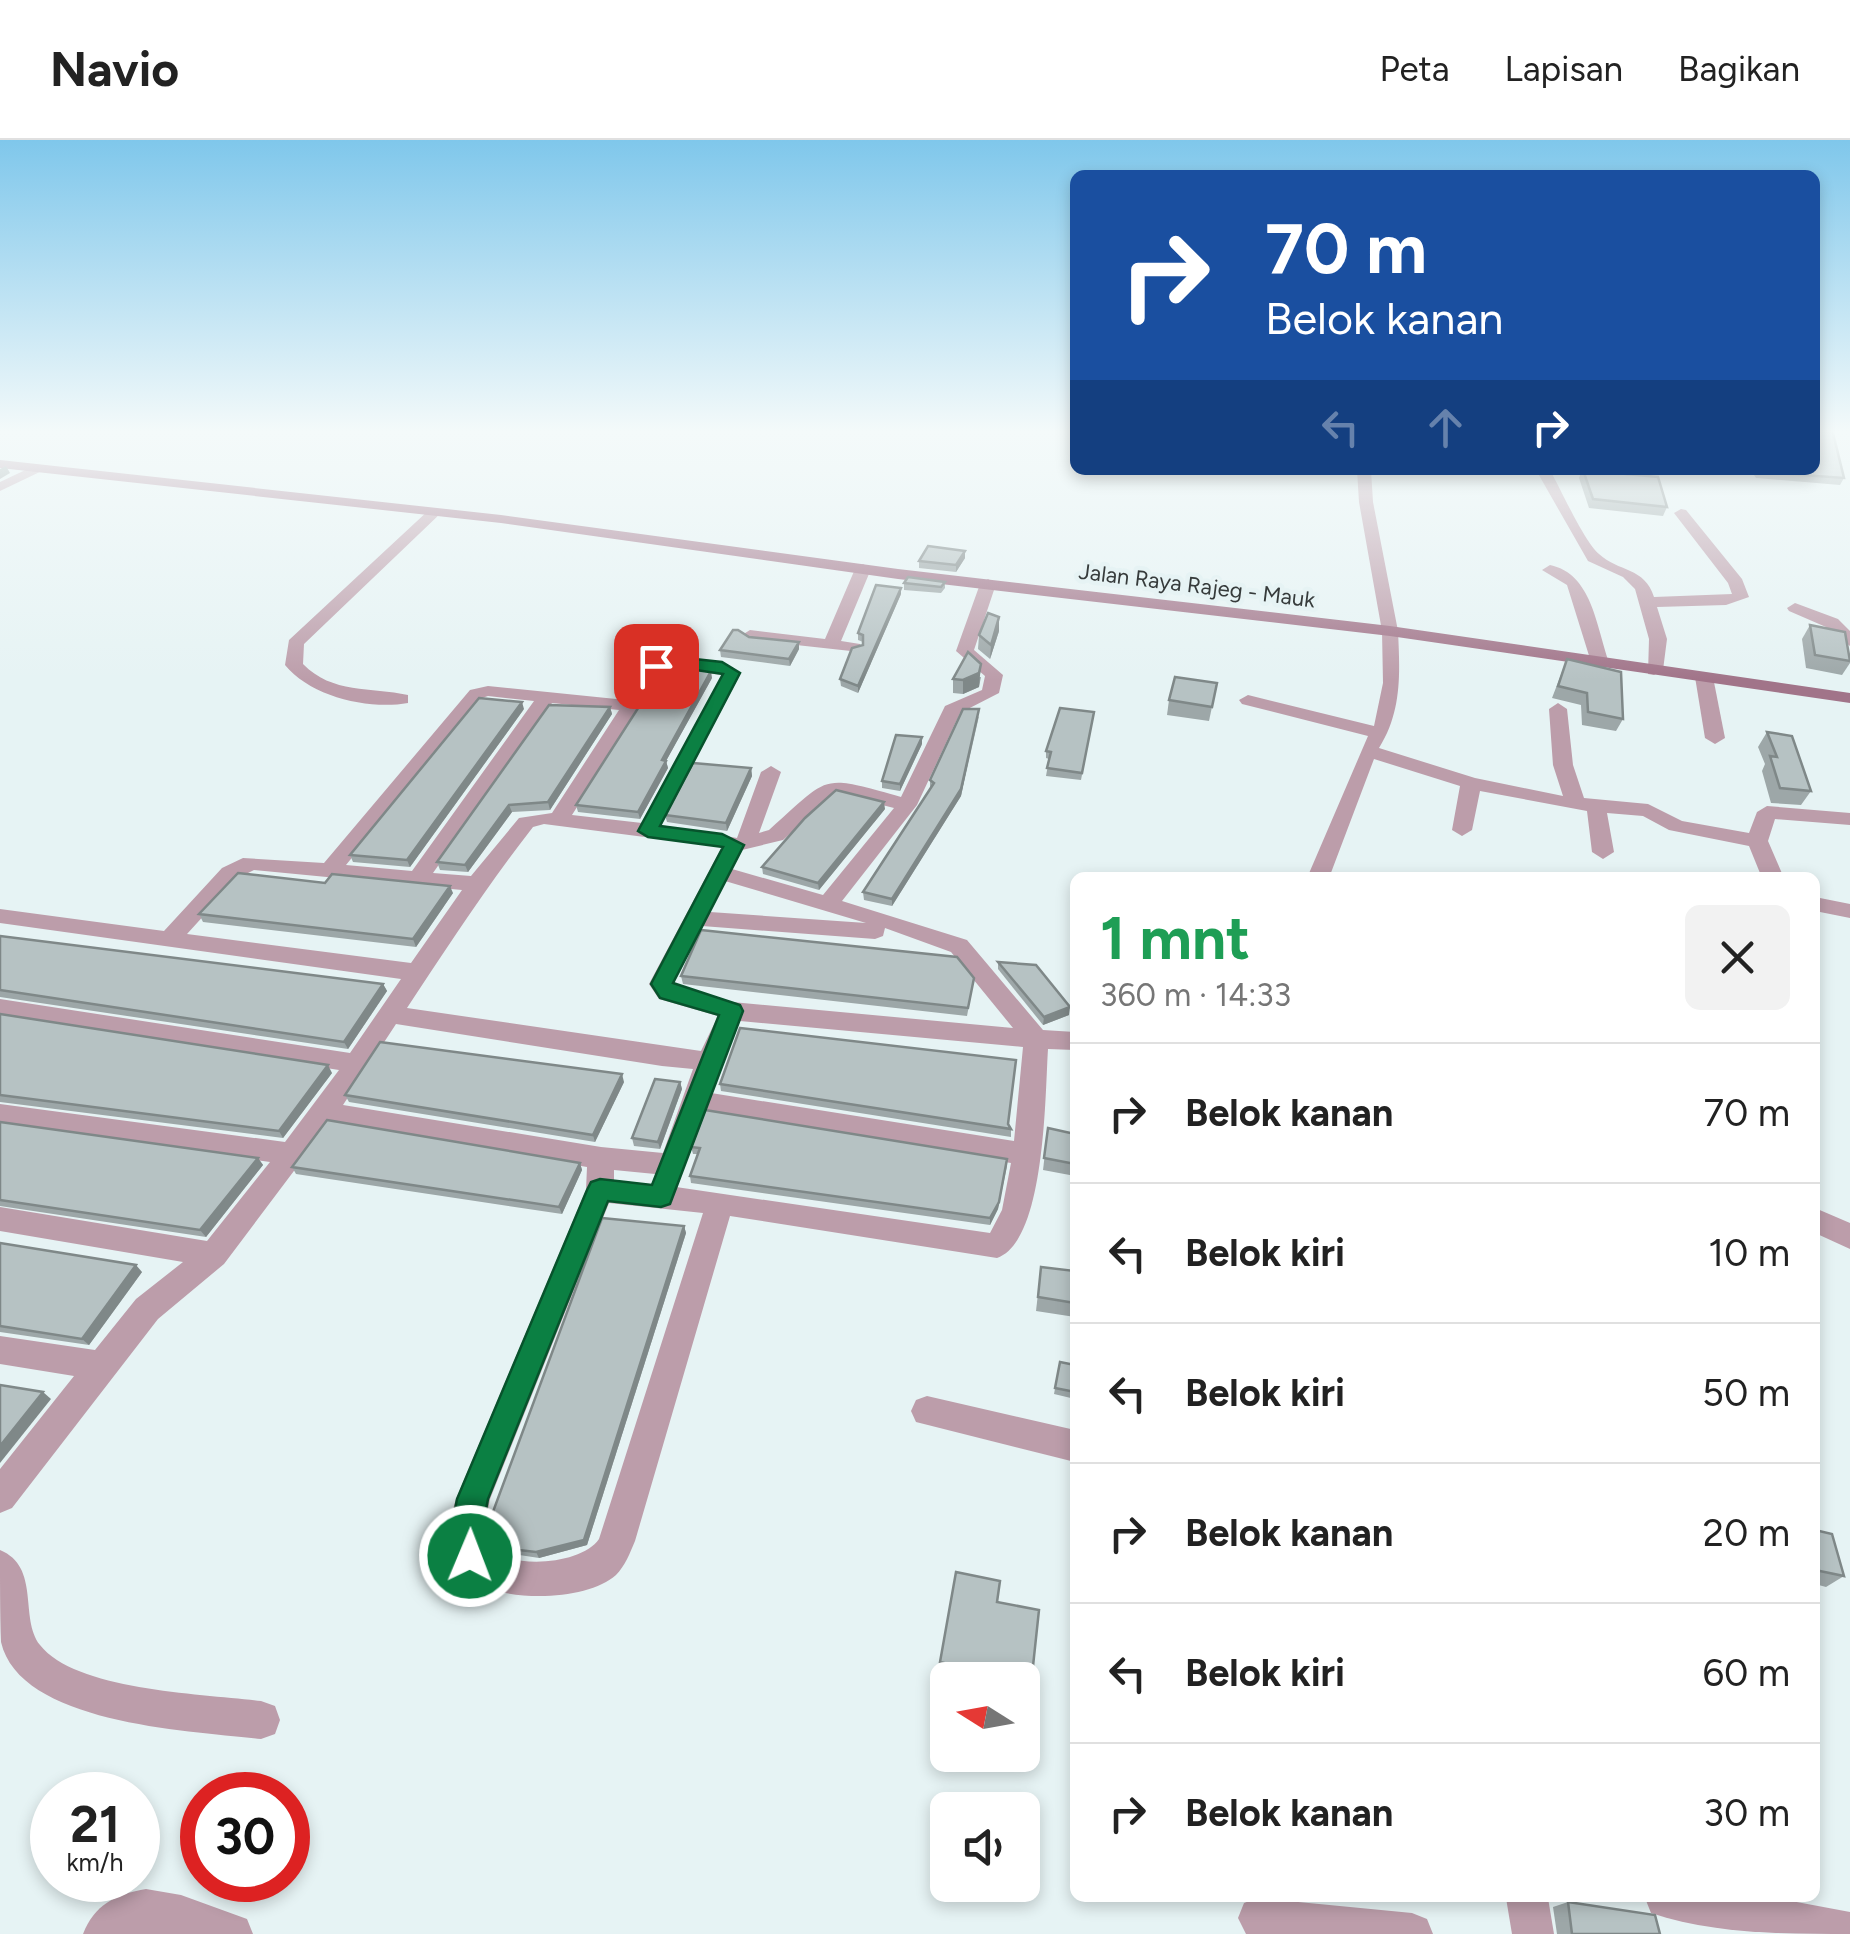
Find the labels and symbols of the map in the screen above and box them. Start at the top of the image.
street label: Jalan Raya Rajeg - Mauk [1077,558,1317,613]
pin [614,624,699,709]
position arrow [418,1504,522,1608]
north arrow [930,1662,1040,1772]
speed limit sign: 30 [180,1772,310,1902]

